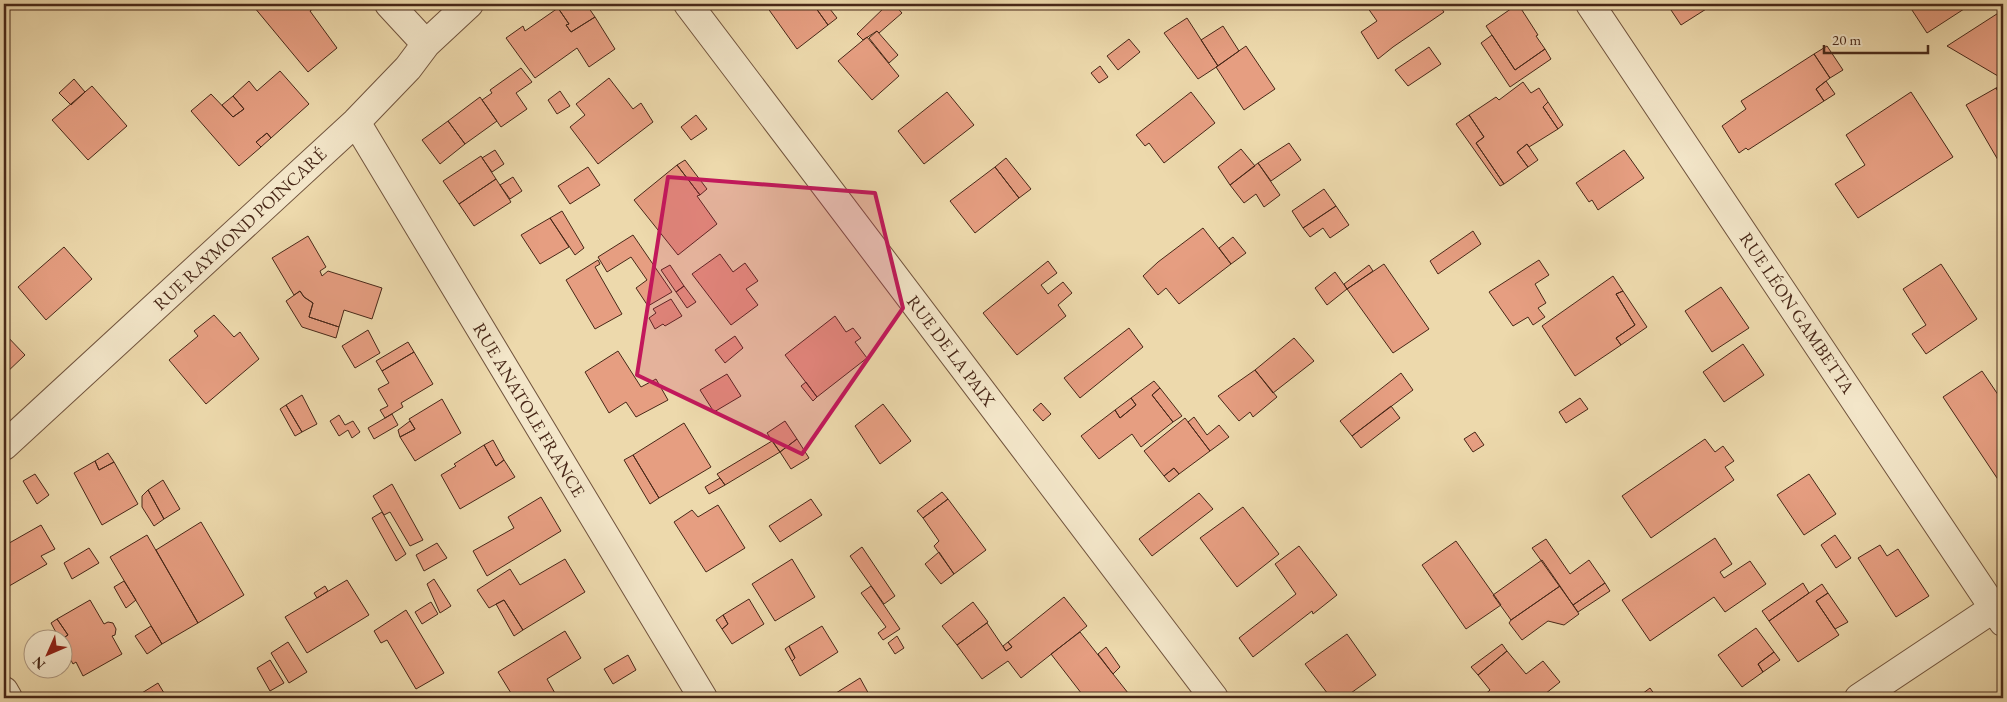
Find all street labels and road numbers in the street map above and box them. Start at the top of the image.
street label: RUE RAYMOND POINCARÉ [148,142,331,315]
street label: RUE LÉON GAMBETTA [1735,228,1860,398]
street label: RUE DE LA PAIX [902,291,1001,411]
street label: RUE ANATOLE FRANCE [468,318,591,501]

